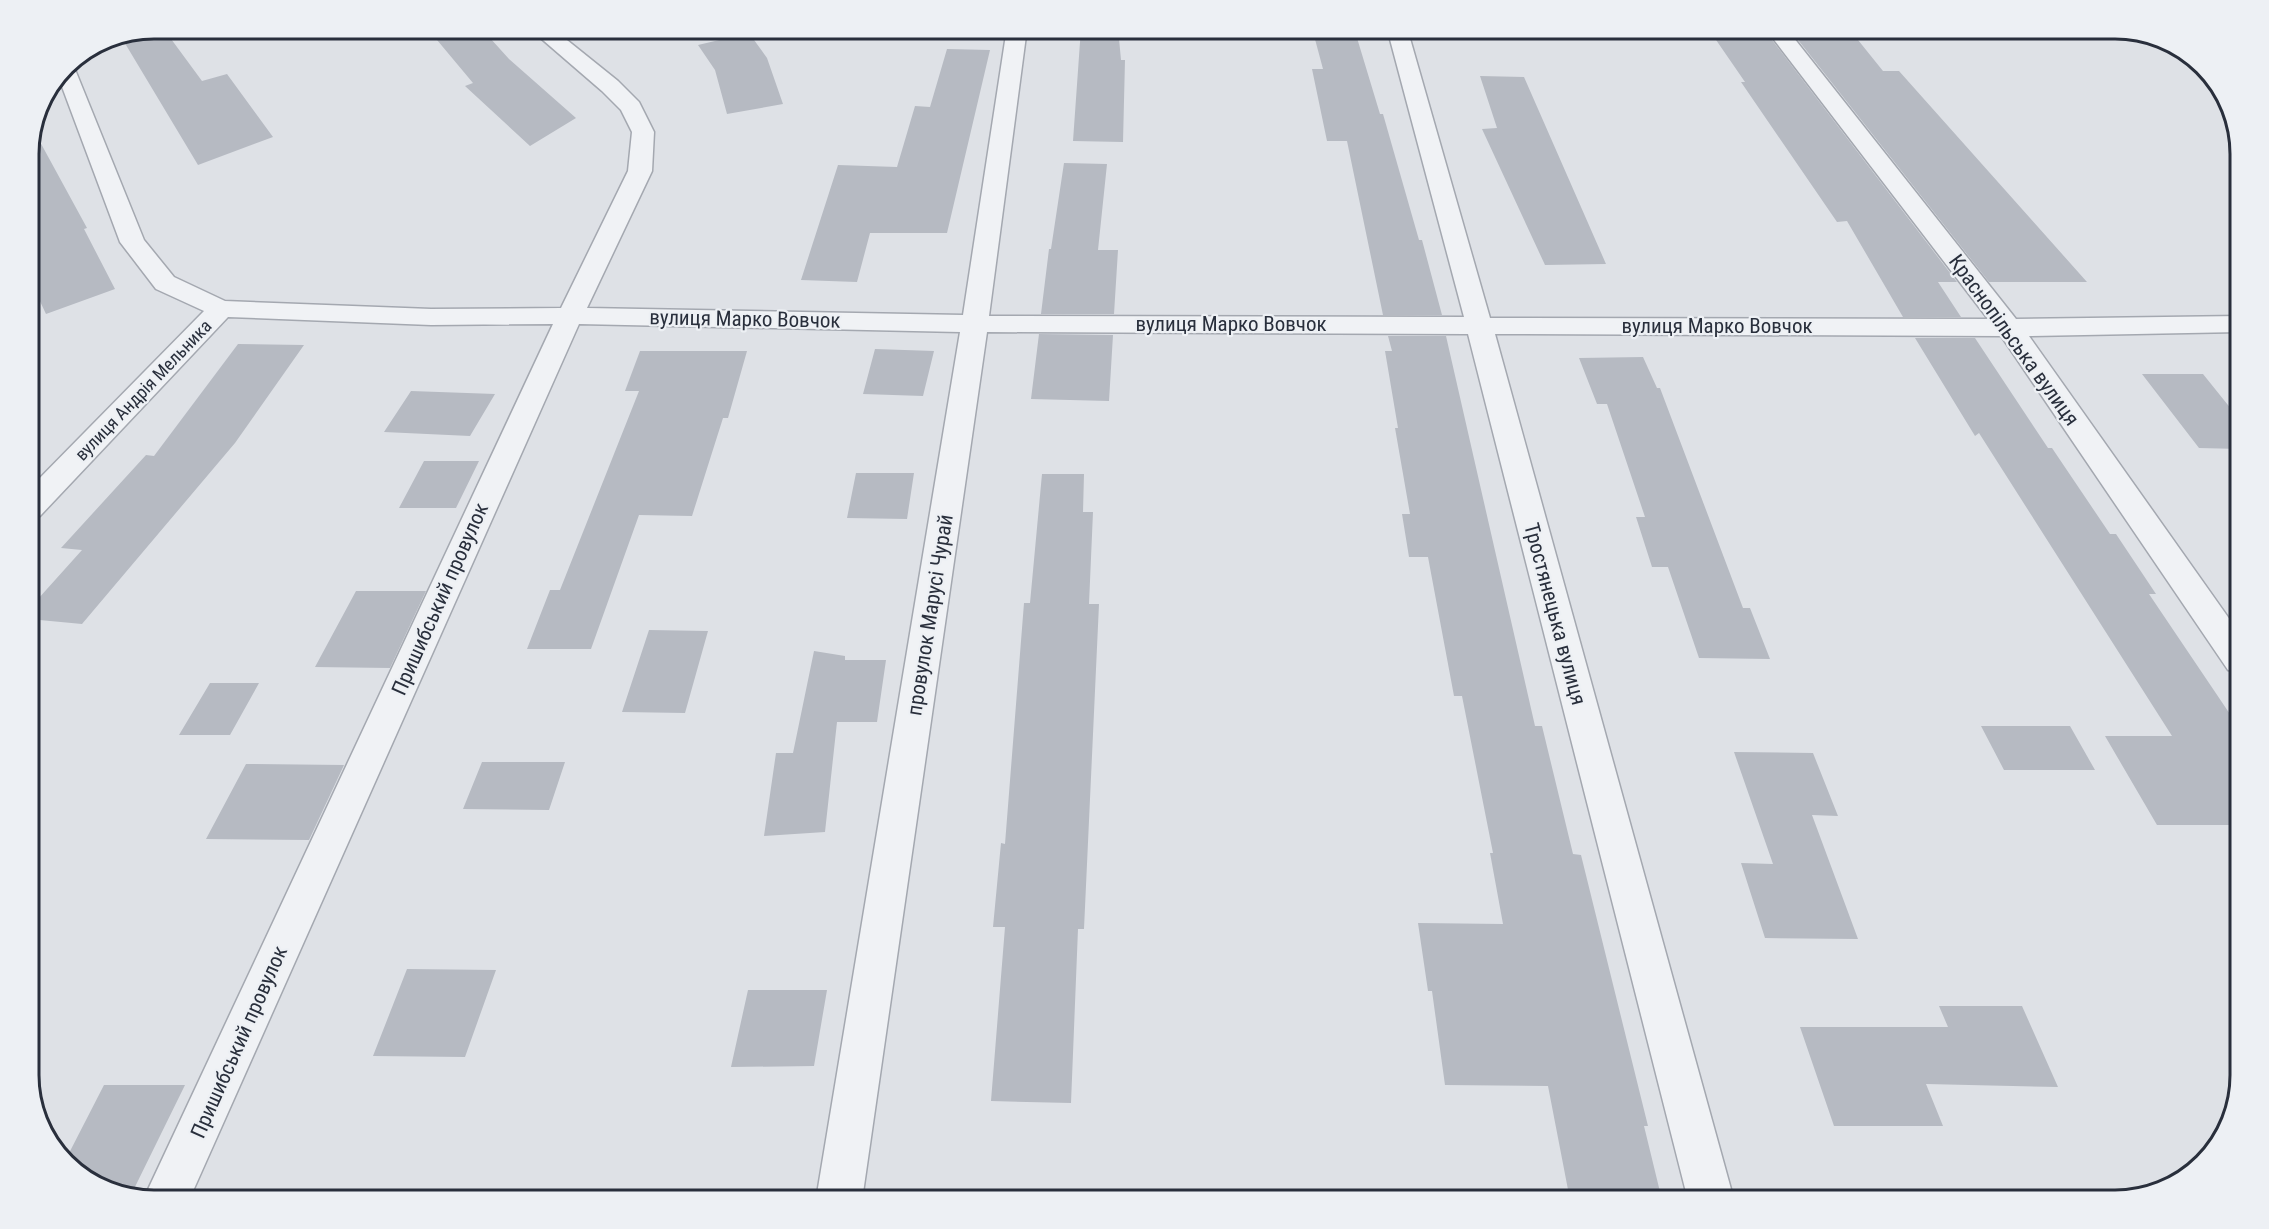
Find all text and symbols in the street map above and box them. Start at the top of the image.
street label: Краснопільська вулиця [1944,250,2084,430]
street label: вулиця Марко Вовчок [649,305,841,333]
street label: вулиця Марко Вовчок [1135,312,1327,336]
street label: вулиця Марко Вовчок [1621,314,1813,338]
street label: вулиця Андрія Мельника [70,315,216,465]
street label: Пришибський провулок [387,499,493,699]
street label: провулок Марусі Чурай [902,513,958,717]
street label: Тростянецька вулиця [1519,520,1591,708]
street label: Пришибський провулок [186,942,292,1142]

